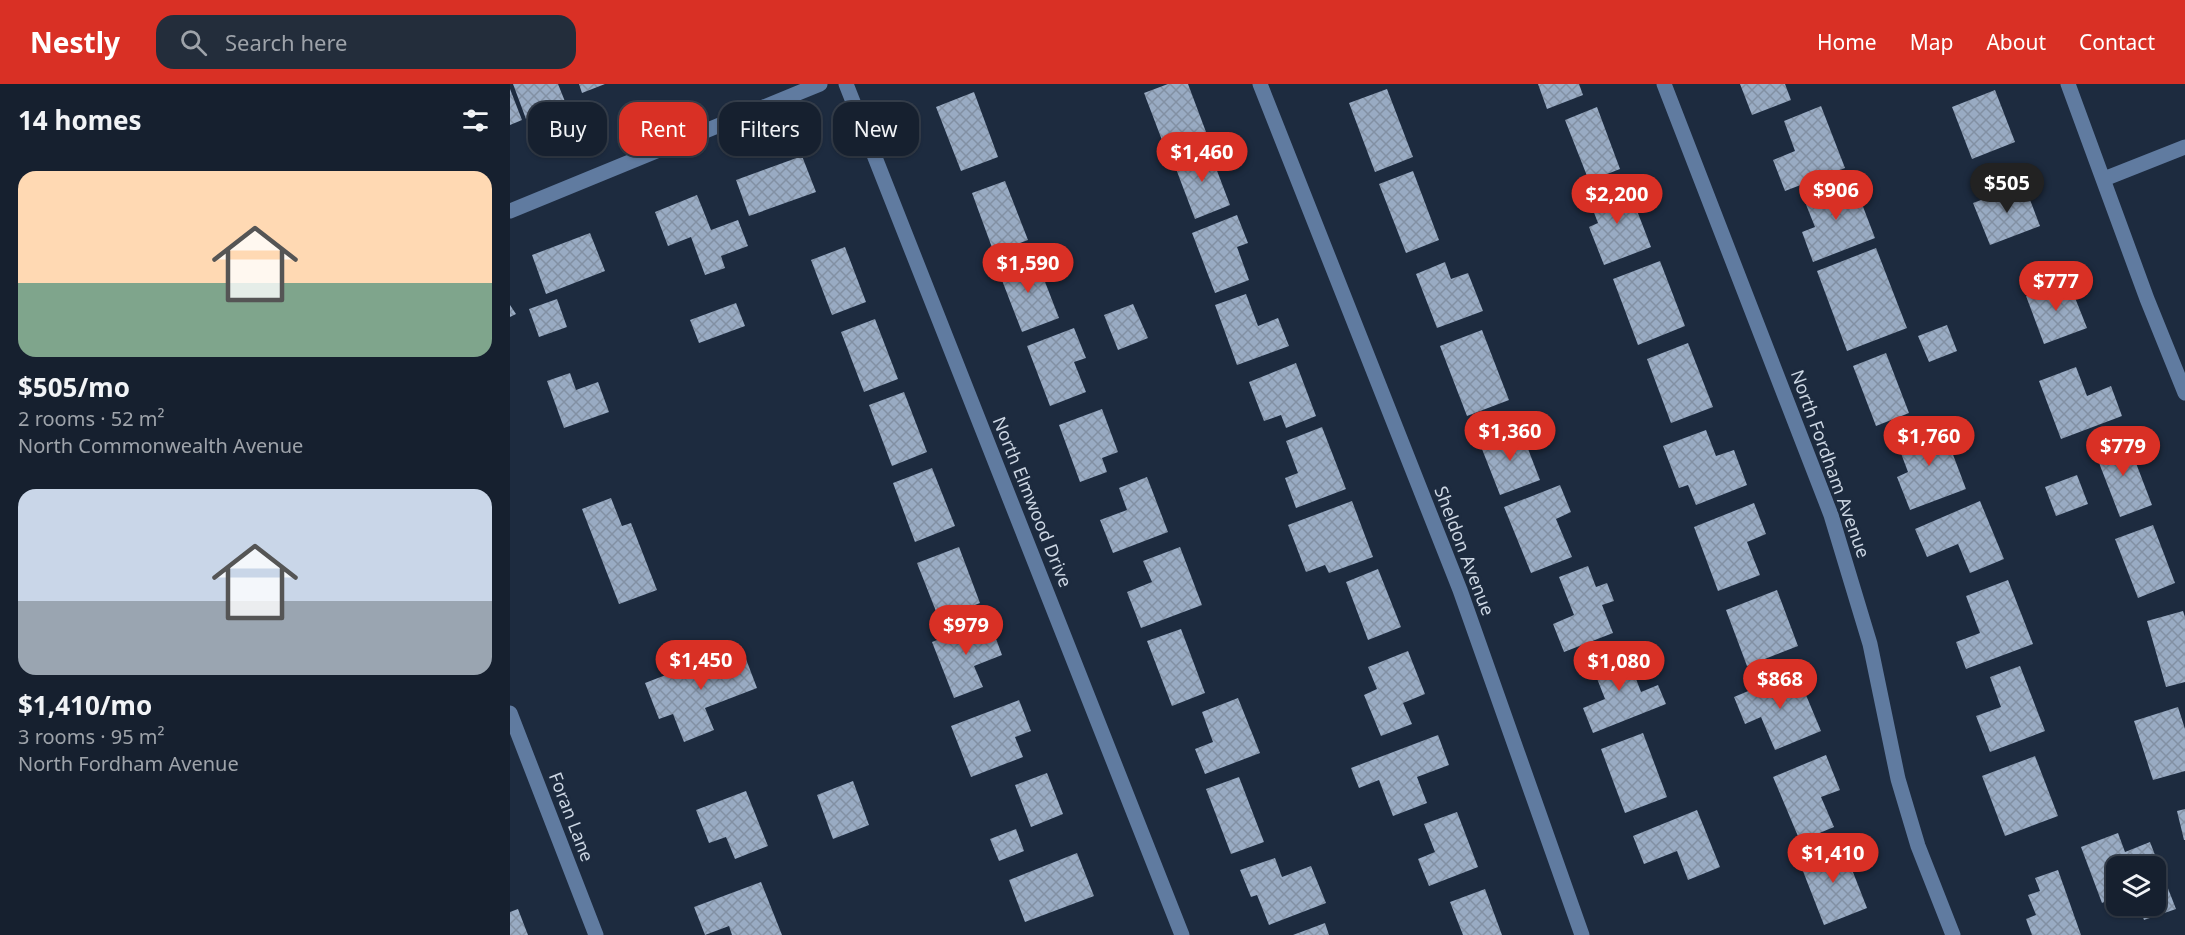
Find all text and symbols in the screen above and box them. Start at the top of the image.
search box [156,15,576,69]
text: Nestly [30,23,120,61]
icon: search [177,26,210,59]
text: Search here [225,27,347,57]
text: Home [1817,28,1877,56]
text: Map [1910,28,1953,56]
text: About [1986,28,2046,56]
text: Contact [2079,28,2155,56]
text: 14 homes [18,102,142,138]
chip: Buy [528,102,607,156]
chip: Rent [619,102,707,156]
chip: Filters [719,102,821,156]
chip: New [833,102,919,156]
icon: filters [459,104,492,137]
pin: $1,460 [1153,132,1251,183]
text: $1,460 [1171,138,1233,165]
pin: $505 [1971,163,2043,214]
text: $505 [1984,169,2030,196]
pin: $906 [1800,170,1872,221]
pin: $2,200 [1568,174,1666,225]
text: $906 [1813,176,1859,203]
text: $2,200 [1586,180,1648,207]
icon: home [201,210,309,318]
pin: $1,590 [979,243,1077,294]
text: $1,590 [997,249,1059,276]
pin: $777 [2020,261,2092,312]
text: $777 [2033,267,2079,294]
street label: North Fordham Avenue [1786,366,1876,561]
text: $505/mo [18,369,130,405]
text: 2 rooms · 52 m² [18,405,165,432]
pin: $1,360 [1461,411,1559,462]
street label: North Elmwood Drive [988,413,1078,590]
pin: $1,760 [1880,416,1978,467]
text: $1,360 [1479,417,1541,444]
text: $1,760 [1898,422,1960,449]
pin: $779 [2087,426,2159,477]
text: North Commonwealth Avenue [18,432,303,459]
text: $779 [2100,432,2146,459]
street label: Sheldon Avenue [1429,483,1501,619]
icon: home [201,528,309,636]
pin: $979 [930,605,1002,656]
text: $979 [943,611,989,638]
pin: $1,450 [652,640,750,691]
pin: $1,080 [1570,641,1668,692]
text: $1,450 [670,646,732,673]
text: $1,080 [1588,647,1650,674]
pin: $868 [1744,659,1816,710]
text: $868 [1757,665,1803,692]
text: $1,410/mo [18,687,152,723]
text: 3 rooms · 95 m² [18,723,165,750]
text: North Fordham Avenue [18,750,239,777]
street label: Foran Lane [544,768,600,865]
pin: $1,410 [1784,833,1882,884]
text: $1,410 [1802,839,1864,866]
map controls [2106,856,2166,916]
button: layers [2106,856,2166,916]

